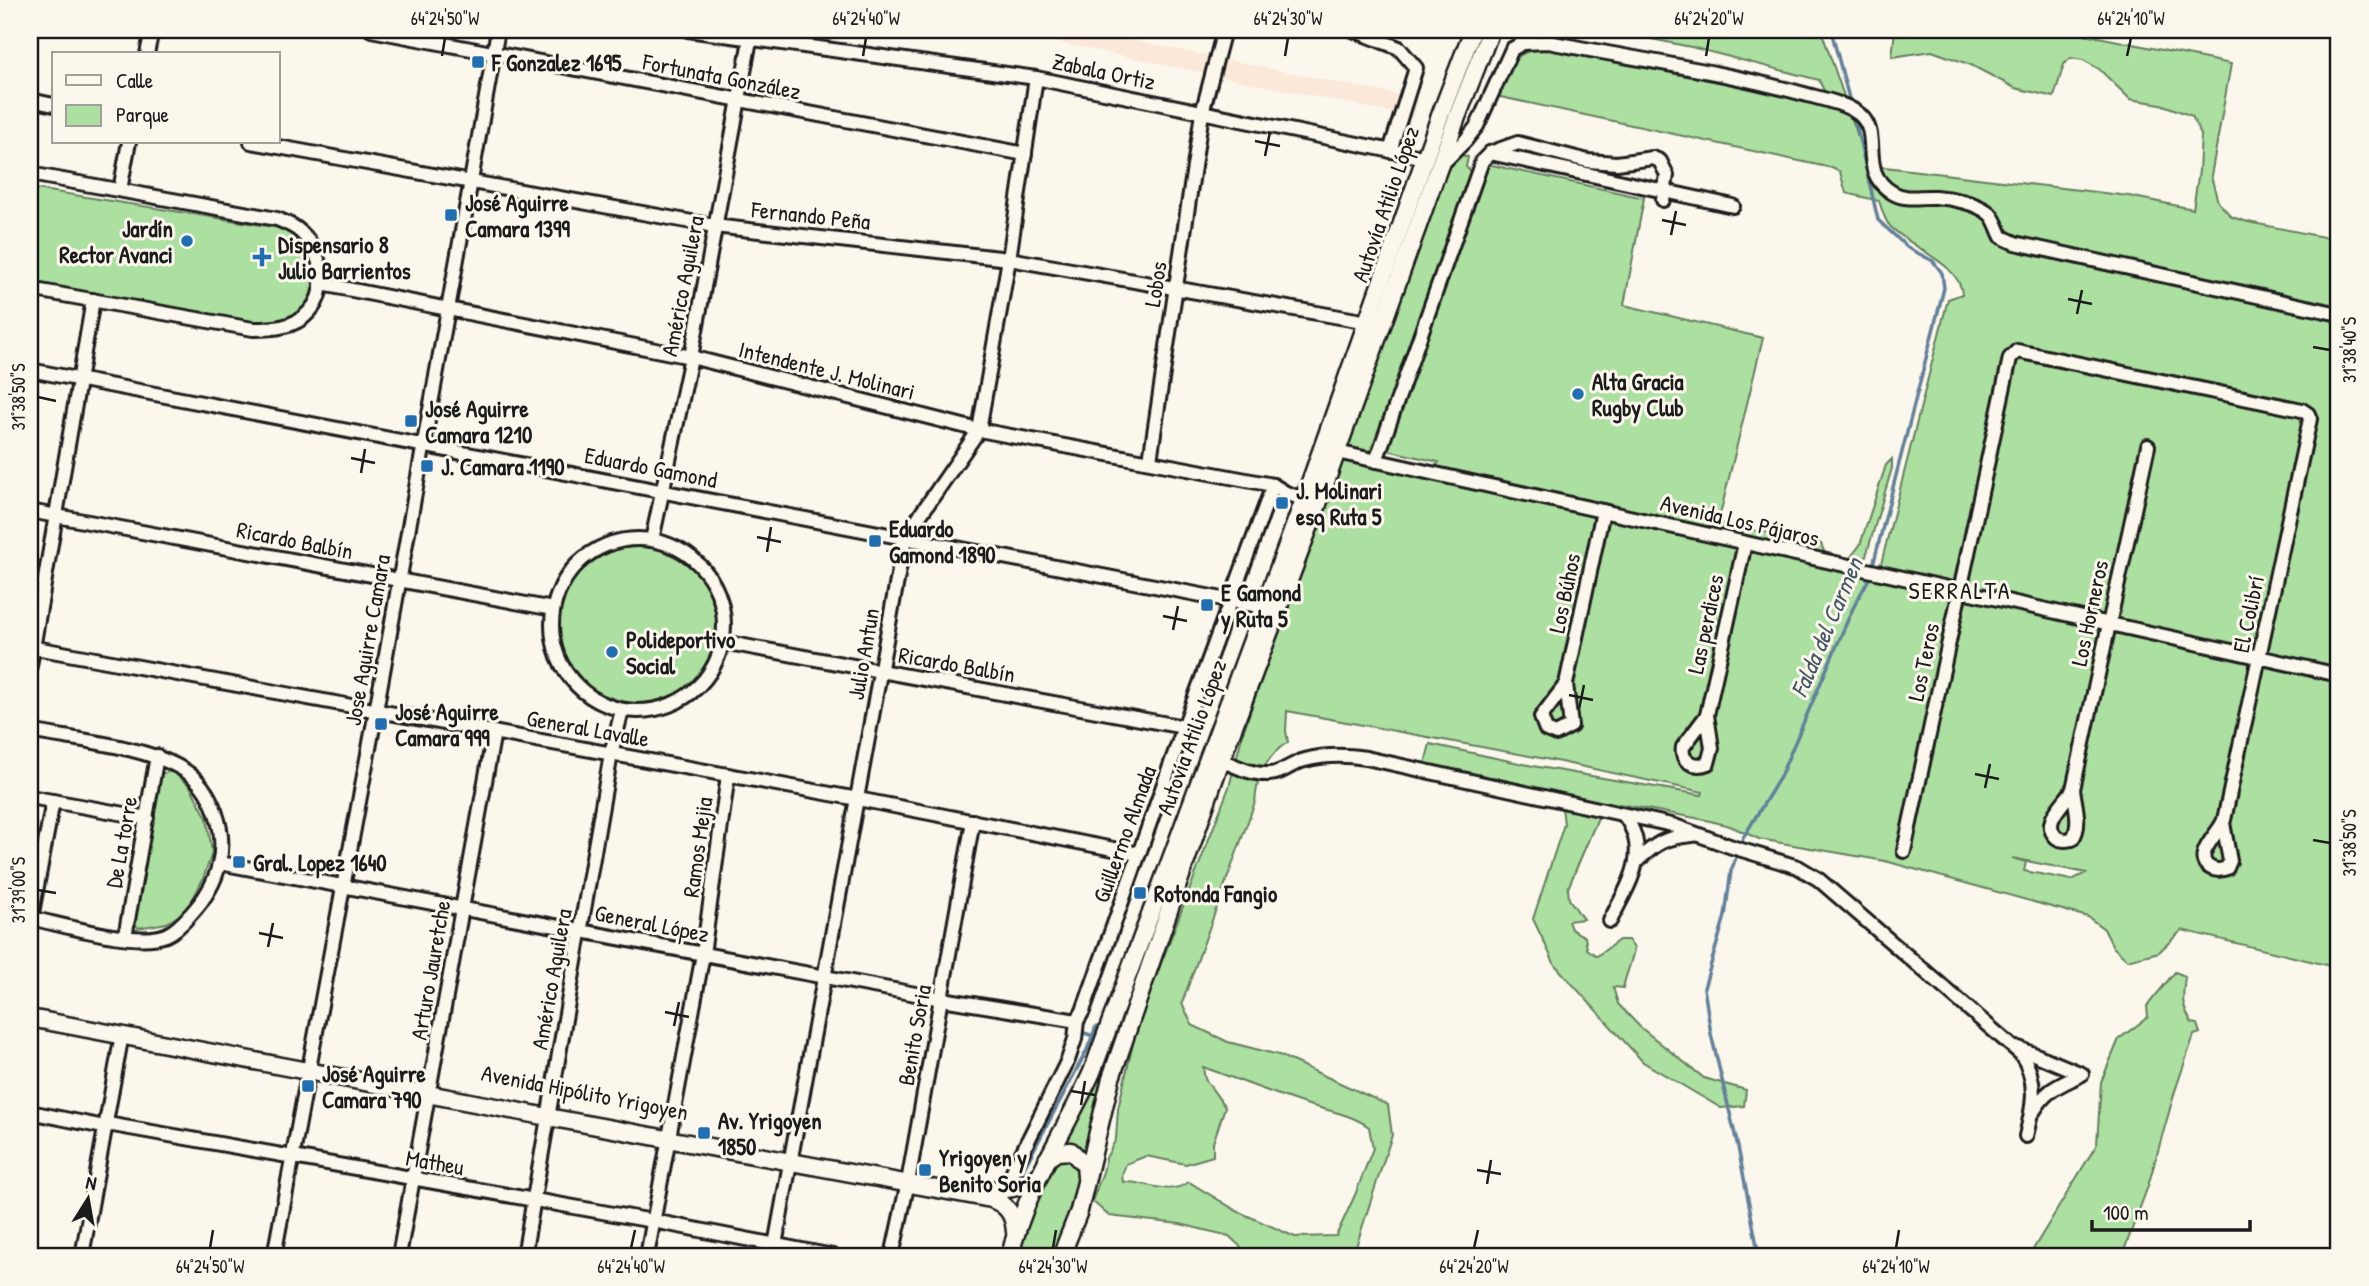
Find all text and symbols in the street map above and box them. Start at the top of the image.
text: 64°24'50"W [411,6,479,31]
text: 64°24'40"W [832,6,900,31]
text: 64°24'30"W [1254,6,1322,31]
text: 64°24'20"W [1674,6,1744,31]
text: 64°24'10"W [2097,6,2165,31]
street label: Fortunata González [639,45,804,107]
street label: Zabala Ortiz [1050,45,1158,97]
place label: F Gonzalez 1695 [491,47,622,78]
legend [52,52,280,144]
marker: F Gonzalez 1695 [470,54,486,70]
text: Calle [116,66,153,95]
text: Parque [116,100,169,129]
street label: Autovía Atilio López [1344,122,1426,286]
place label: José Aguirre Camara 1399 [465,187,571,244]
street label: Fernando Peña [749,193,872,237]
marker: José Aguirre Camara 1399 [443,207,459,223]
place label: Jardín Rector Avanci [59,213,173,270]
street label: Américo Aguilera [653,213,711,359]
place label: Dispensario 8 Julio Barrientos [278,229,411,286]
marker: Jardín Rector Avanci [179,233,195,249]
marker: Dispensario 8 Julio Barrientos [252,247,272,267]
street label: Lobos [1136,259,1174,309]
text: 31°38'40"S [2337,317,2362,383]
street label: Intendente J. Molinari [736,333,918,407]
text: 31°38'50"S [6,364,31,430]
place label: Alta Gracia Rugby Club [1592,366,1684,424]
marker: Alta Gracia Rugby Club [1570,386,1586,402]
place label: José Aguirre Camara 1210 [425,393,532,450]
marker: José Aguirre Camara 1210 [403,413,419,429]
street label: Eduardo Gamond [582,439,720,495]
place label: J. Camara 1190 [441,451,565,482]
marker: J. Camara 1190 [419,458,435,474]
place label: J. Molinari esq Ruta 5 [1296,475,1382,533]
street label: Avenida Los Pájaros [1658,487,1822,553]
marker: J. Molinari esq Ruta 5 [1274,495,1290,511]
place label: Eduardo Gamond 1890 [889,513,996,570]
street label: Ricardo Balbín [234,514,356,566]
marker: Eduardo Gamond 1890 [867,533,883,549]
street label: Los Búhos [1540,550,1588,636]
water label: Falda del Carmen [1782,550,1871,702]
street label: Jose Aguirre Camara [337,552,397,728]
street label: Los Horneros [2063,557,2115,669]
street label: Las perdices [1679,571,1731,676]
street label: El Colibrí [2225,573,2271,655]
district label: SERRALTA [1909,574,2012,606]
place label: E Gamond y Ruta 5 [1220,577,1301,635]
marker: E Gamond y Ruta 5 [1199,597,1215,613]
street label: Julio Antun [840,606,886,702]
street label: Los Teros [1900,620,1946,704]
place label: Polideportivo Social [626,624,736,681]
street label: Ricardo Balbín [896,639,1018,689]
marker: Polideportivo Social [604,644,620,660]
street label: Autovía Atilio López [1149,655,1233,819]
place label: José Aguirre Camara 999 [395,696,500,753]
street label: General Lavalle [524,702,652,754]
marker: José Aguirre Camara 999 [373,716,389,732]
street label: Guillermo Almada [1085,761,1163,907]
street label: De La torre [98,794,144,890]
street label: Ramos Mejia [675,795,719,899]
text: 31°38'50"S [2337,810,2362,876]
place label: Gral. Lopez 1640 [253,847,387,879]
marker: Gral. Lopez 1640 [231,854,247,870]
text: 31°39'00"S [6,857,31,923]
place label: Rotonda Fangio [1154,878,1278,910]
marker: Rotonda Fangio [1132,885,1148,901]
street label: General López [592,897,712,949]
street label: Arturo Jauretche [402,898,458,1042]
street label: Américo Aguilera [523,906,579,1052]
street label: Benito Soria [890,982,938,1088]
street label: Avenida Hipólito Yrigoyen [479,1057,691,1127]
place label: José Aguirre Camara 790 [322,1058,427,1115]
marker: José Aguirre Camara 790 [300,1078,316,1094]
place label: Av. Yrigoyen 1850 [718,1105,822,1162]
marker: Av. Yrigoyen 1850 [696,1125,712,1141]
street label: Matheu [403,1142,467,1182]
place label: Yrigoyen y Benito Soria [939,1142,1041,1199]
marker: Yrigoyen y Benito Soria [917,1162,933,1178]
north arrow [52,1164,122,1234]
text: N [84,1169,99,1196]
scale bar [2092,1188,2250,1232]
text: 100 m [2103,1198,2149,1227]
text: 64°24'50"W [176,1254,244,1279]
text: 64°24'40"W [597,1254,665,1279]
text: 64°24'30"W [1019,1254,1087,1279]
text: 64°24'20"W [1439,1254,1509,1279]
text: 64°24'10"W [1862,1254,1930,1279]

